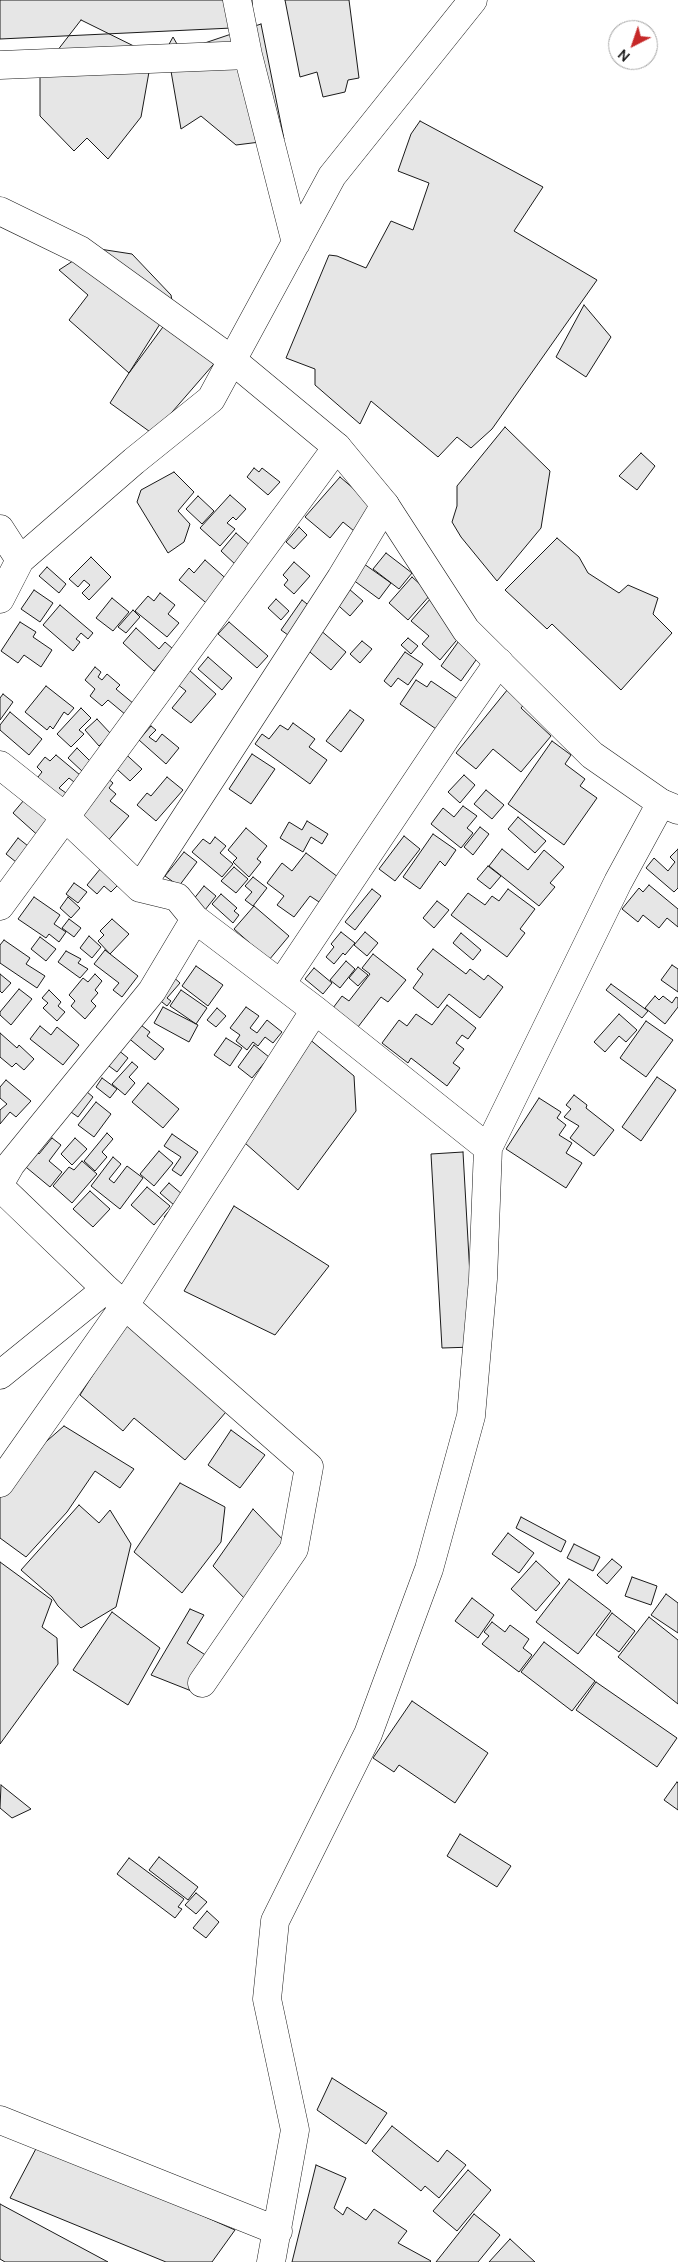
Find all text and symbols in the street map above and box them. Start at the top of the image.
north arrow [608,20,658,70]
text: N [613,45,634,66]

